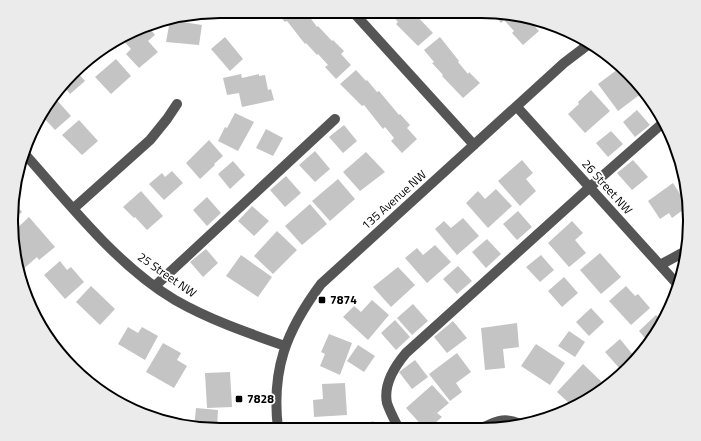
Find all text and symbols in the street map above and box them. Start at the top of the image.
street label: 26 Street NW [577,155,638,219]
street label: 135 Avenue NW [357,165,431,234]
street label: 25 Street NW [134,247,201,302]
place label: 7874 [330,290,357,309]
marker: 7874 [317,295,327,305]
place label: 7828 [247,389,274,408]
marker: 7828 [234,394,244,404]

